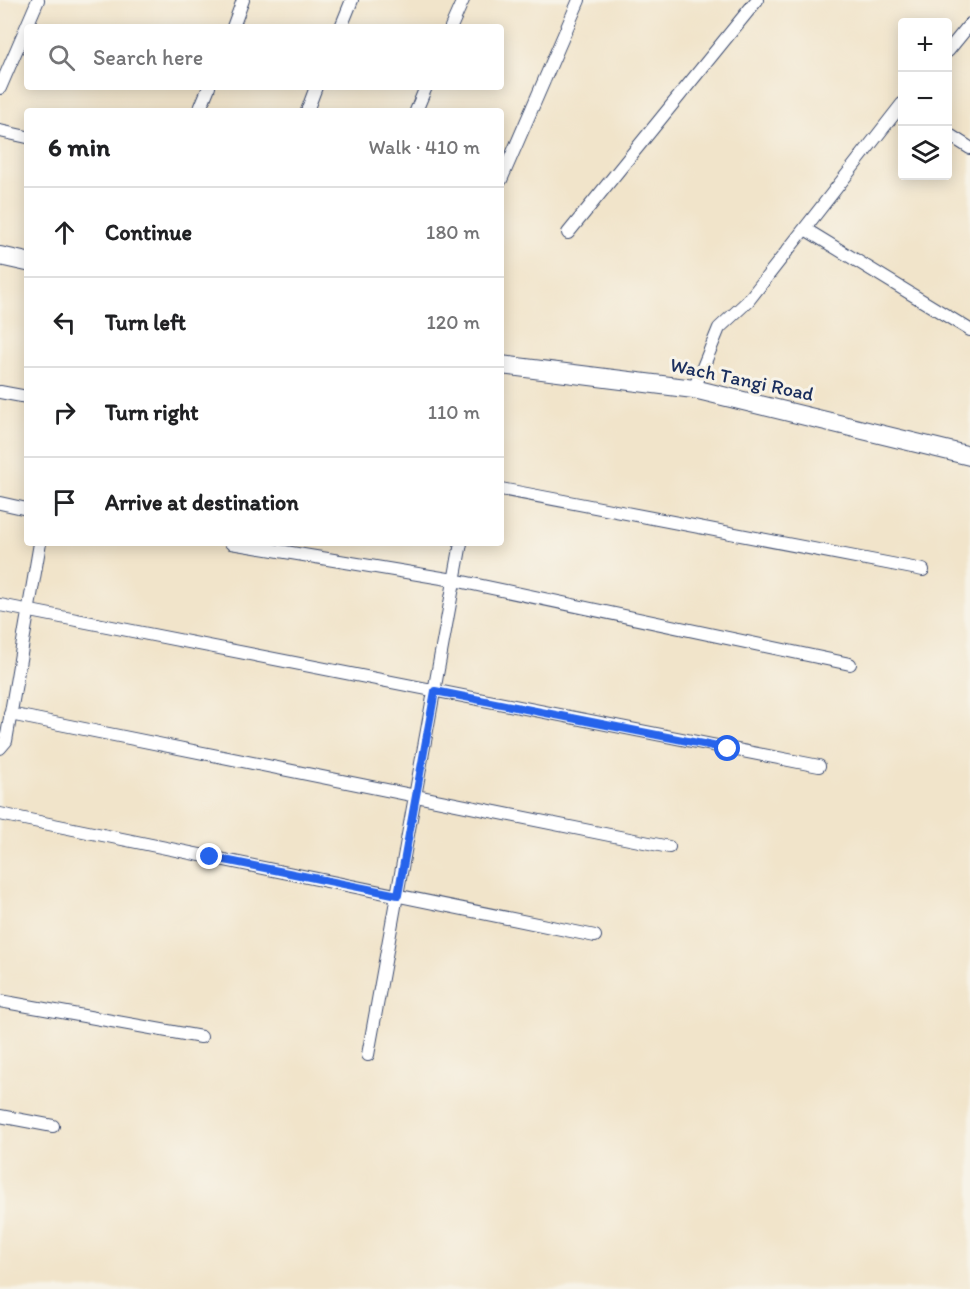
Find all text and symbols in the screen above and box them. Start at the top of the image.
map controls [898,18,952,180]
button: + [898,18,952,72]
search box [24,24,504,90]
icon: search [45,41,78,74]
text: Search here [93,44,203,71]
button: − [898,72,952,126]
button: layers [898,126,952,180]
text: 6 min [48,131,110,163]
text: Walk · 410 m [369,135,480,159]
icon: ahead [48,216,81,249]
text: Continue [105,219,192,246]
text: 180 m [426,220,480,244]
icon: left [48,306,81,339]
text: Turn left [105,309,186,336]
text: 120 m [427,310,480,334]
street label: Wach Tangi Road [668,352,816,406]
icon: right [48,396,81,429]
text: Turn right [105,399,199,426]
text: 110 m [428,400,480,424]
icon: arrive [48,486,81,519]
text: Arrive at destination [105,489,299,516]
route start [714,735,740,761]
route end [196,843,222,869]

